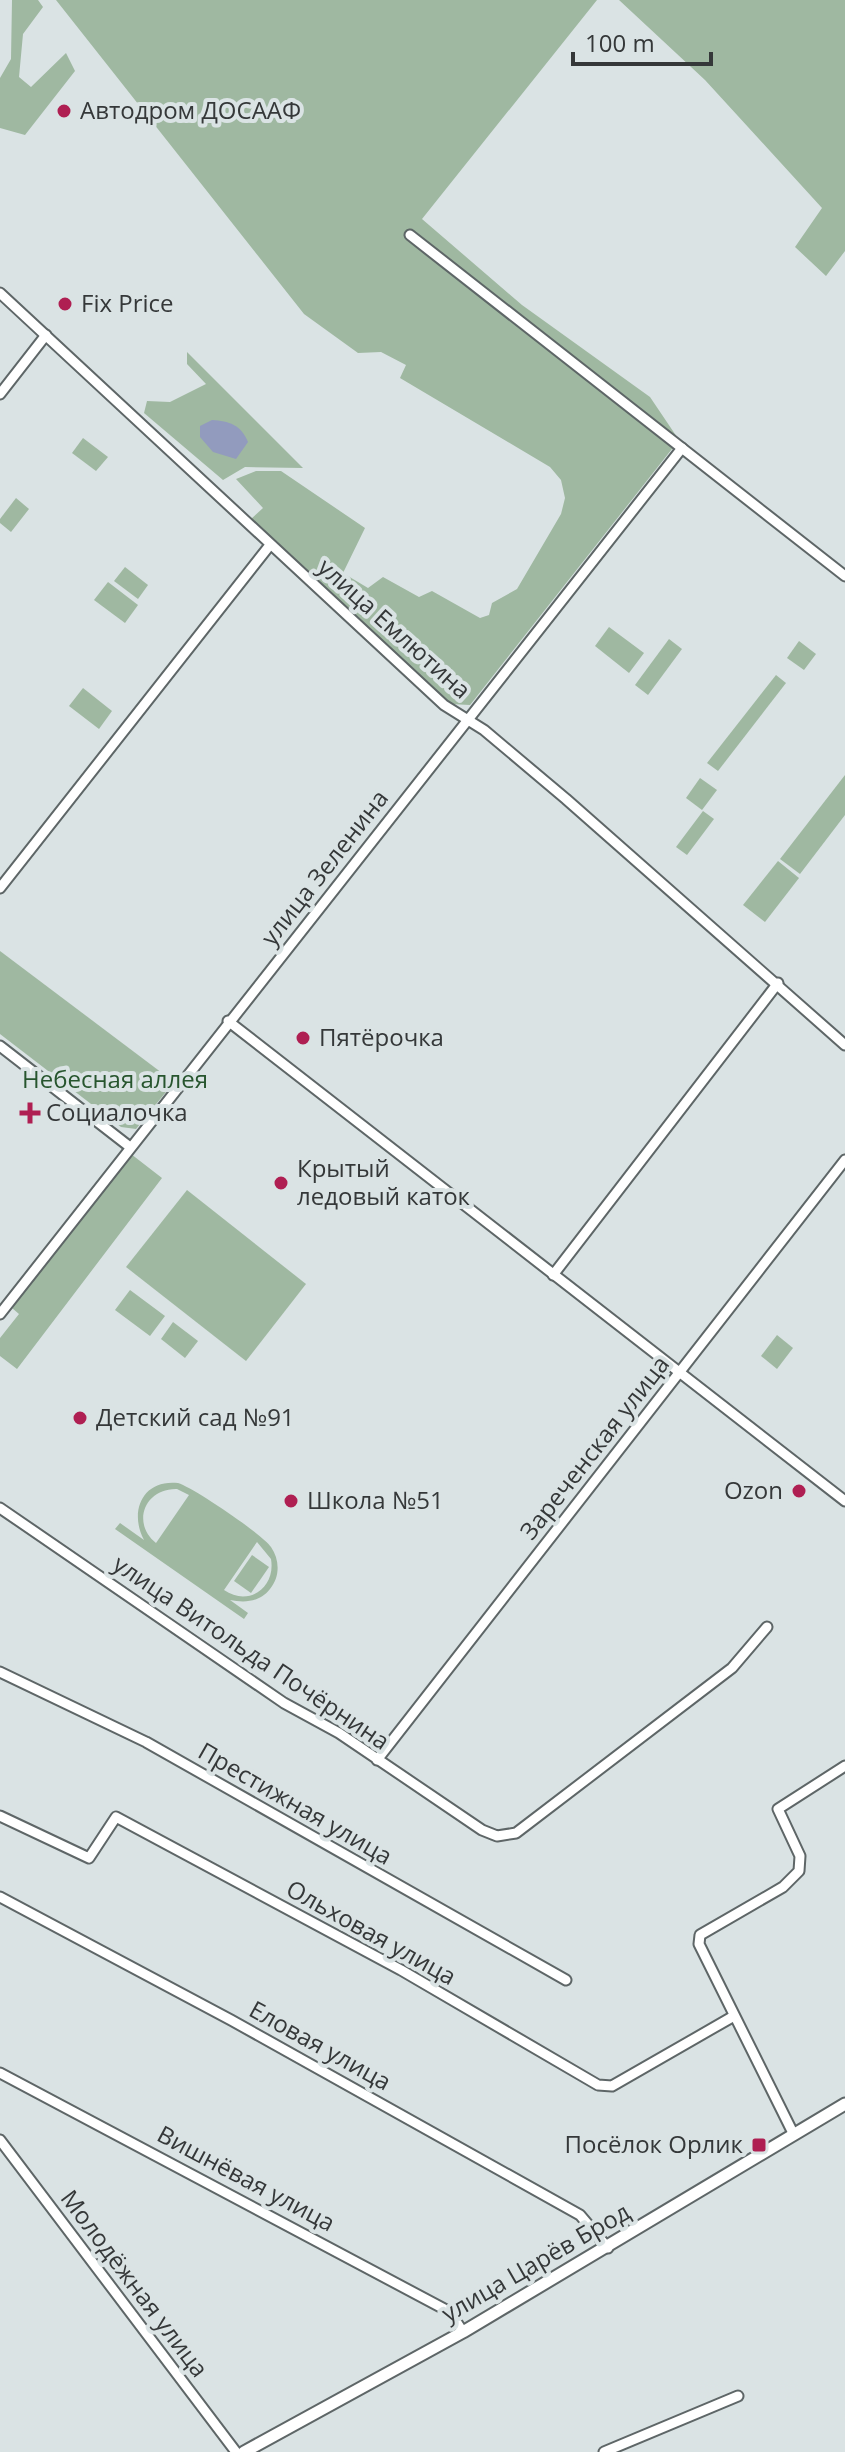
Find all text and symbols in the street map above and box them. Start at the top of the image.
scale bar [573,16,711,66]
text: 100 m [585,26,655,59]
place label: Автодром ДОСААФ [80,93,301,126]
marker: Автодром ДОСААФ [55,102,73,120]
place label: Fix Price [81,286,174,319]
marker: Fix Price [56,295,74,313]
street label: улица Емлютина [311,550,479,705]
street label: улица Зеленина [253,782,395,952]
place label: Пятёрочка [319,1020,444,1053]
marker: Пятёрочка [294,1029,312,1047]
park label: Небесная аллея [22,1062,208,1095]
place label: Социалочка [46,1095,188,1128]
marker: Социалочка [21,1104,39,1122]
place label: Крытый ледовый каток [297,1151,471,1212]
marker: Крытый ледовый каток [272,1174,290,1192]
street label: Зареченская улица [512,1348,676,1546]
place label: Детский сад №91 [96,1400,295,1433]
marker: Детский сад №91 [71,1409,89,1427]
place label: Ozon [724,1473,783,1506]
marker: Ozon [790,1482,808,1500]
place label: Школа №51 [307,1483,444,1516]
marker: Школа №51 [282,1492,300,1510]
street label: улица Витольда Почёрнина [107,1547,397,1757]
street label: Престижная улица [193,1734,399,1872]
street label: Ольховая улица [281,1871,463,1992]
street label: Еловая улица [244,1992,398,2097]
street label: Вишнёвая улица [152,2117,341,2238]
place label: Посёлок Орлик [565,2127,744,2160]
marker: Посёлок Орлик [750,2136,768,2154]
street label: Молодёжная улица [54,2183,217,2383]
street label: улица Царёв Брод [435,2194,636,2329]

